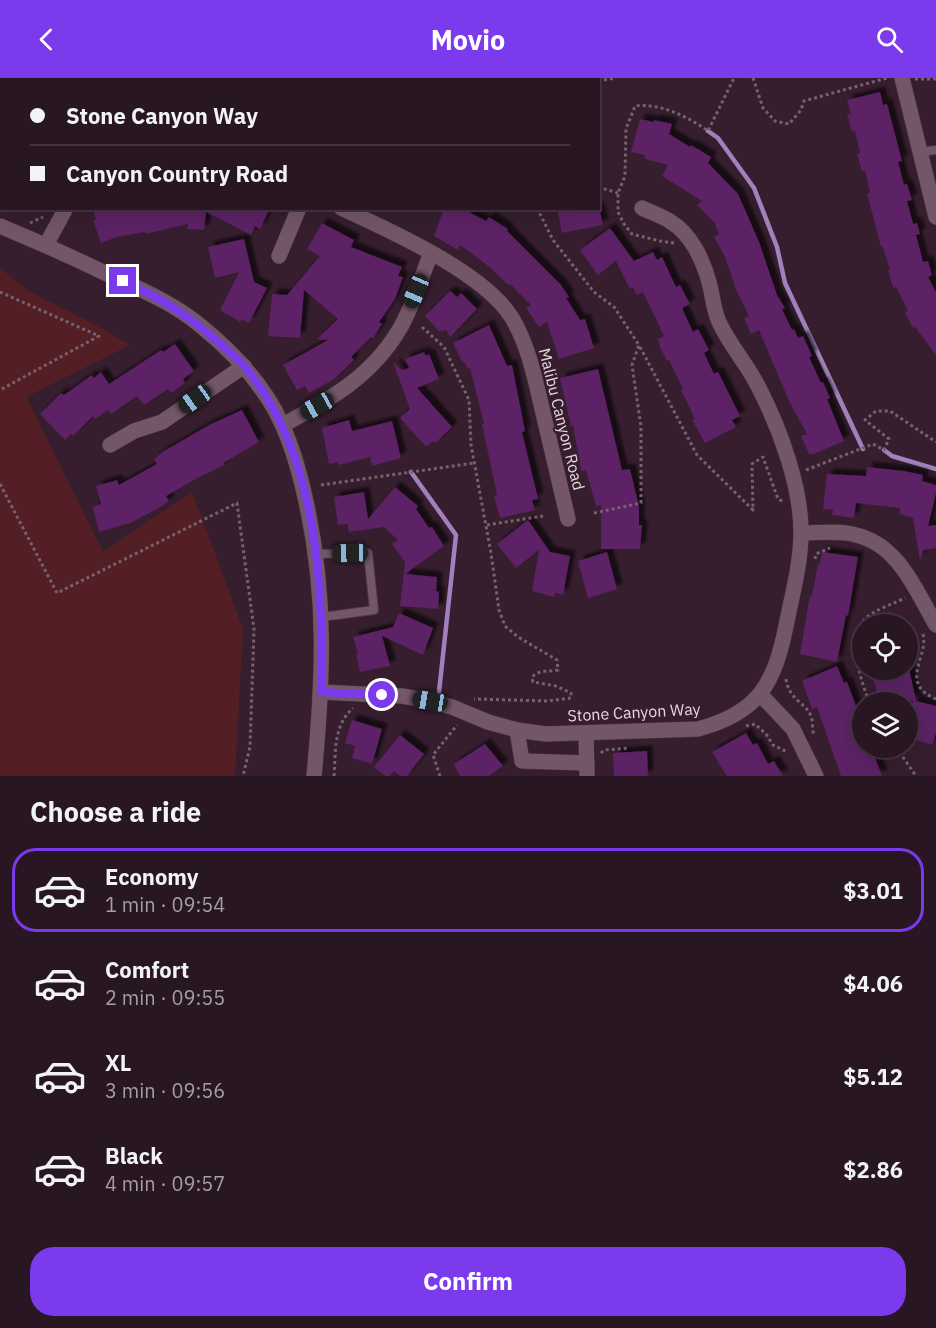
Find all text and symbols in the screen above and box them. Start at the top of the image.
text: Movio [431,22,505,57]
icon: back [30,23,63,56]
icon: search [873,23,906,56]
text: Stone Canyon Way [66,101,258,130]
text: Canyon Country Road [66,159,288,188]
route end [109,267,136,294]
car [401,271,431,311]
street label: Malibu Canyon Road [535,346,589,492]
car [175,381,215,417]
car [297,389,337,423]
car [332,544,368,562]
map controls [852,614,918,758]
button: locate [852,614,918,680]
route start [368,681,395,708]
car [411,689,449,713]
button: layers [852,692,918,758]
street label: Stone Canyon Way [567,699,701,725]
text: Choose a ride [30,794,201,829]
text: Economy [105,862,199,891]
icon: car [33,863,87,917]
text: $3.01 [843,876,903,905]
text: 1 min · 09:54 [105,891,225,918]
text: Comfort [105,955,189,984]
icon: car [33,956,87,1010]
text: $4.06 [843,969,903,998]
text: 2 min · 09:55 [105,984,225,1011]
text: XL [105,1048,131,1077]
icon: car [33,1049,87,1103]
text: $5.12 [843,1062,903,1091]
text: 3 min · 09:56 [105,1077,225,1104]
text: Black [105,1141,163,1170]
icon: car [33,1142,87,1196]
text: $2.86 [843,1155,903,1184]
text: 4 min · 09:57 [105,1170,225,1197]
button: Confirm [30,1247,906,1316]

